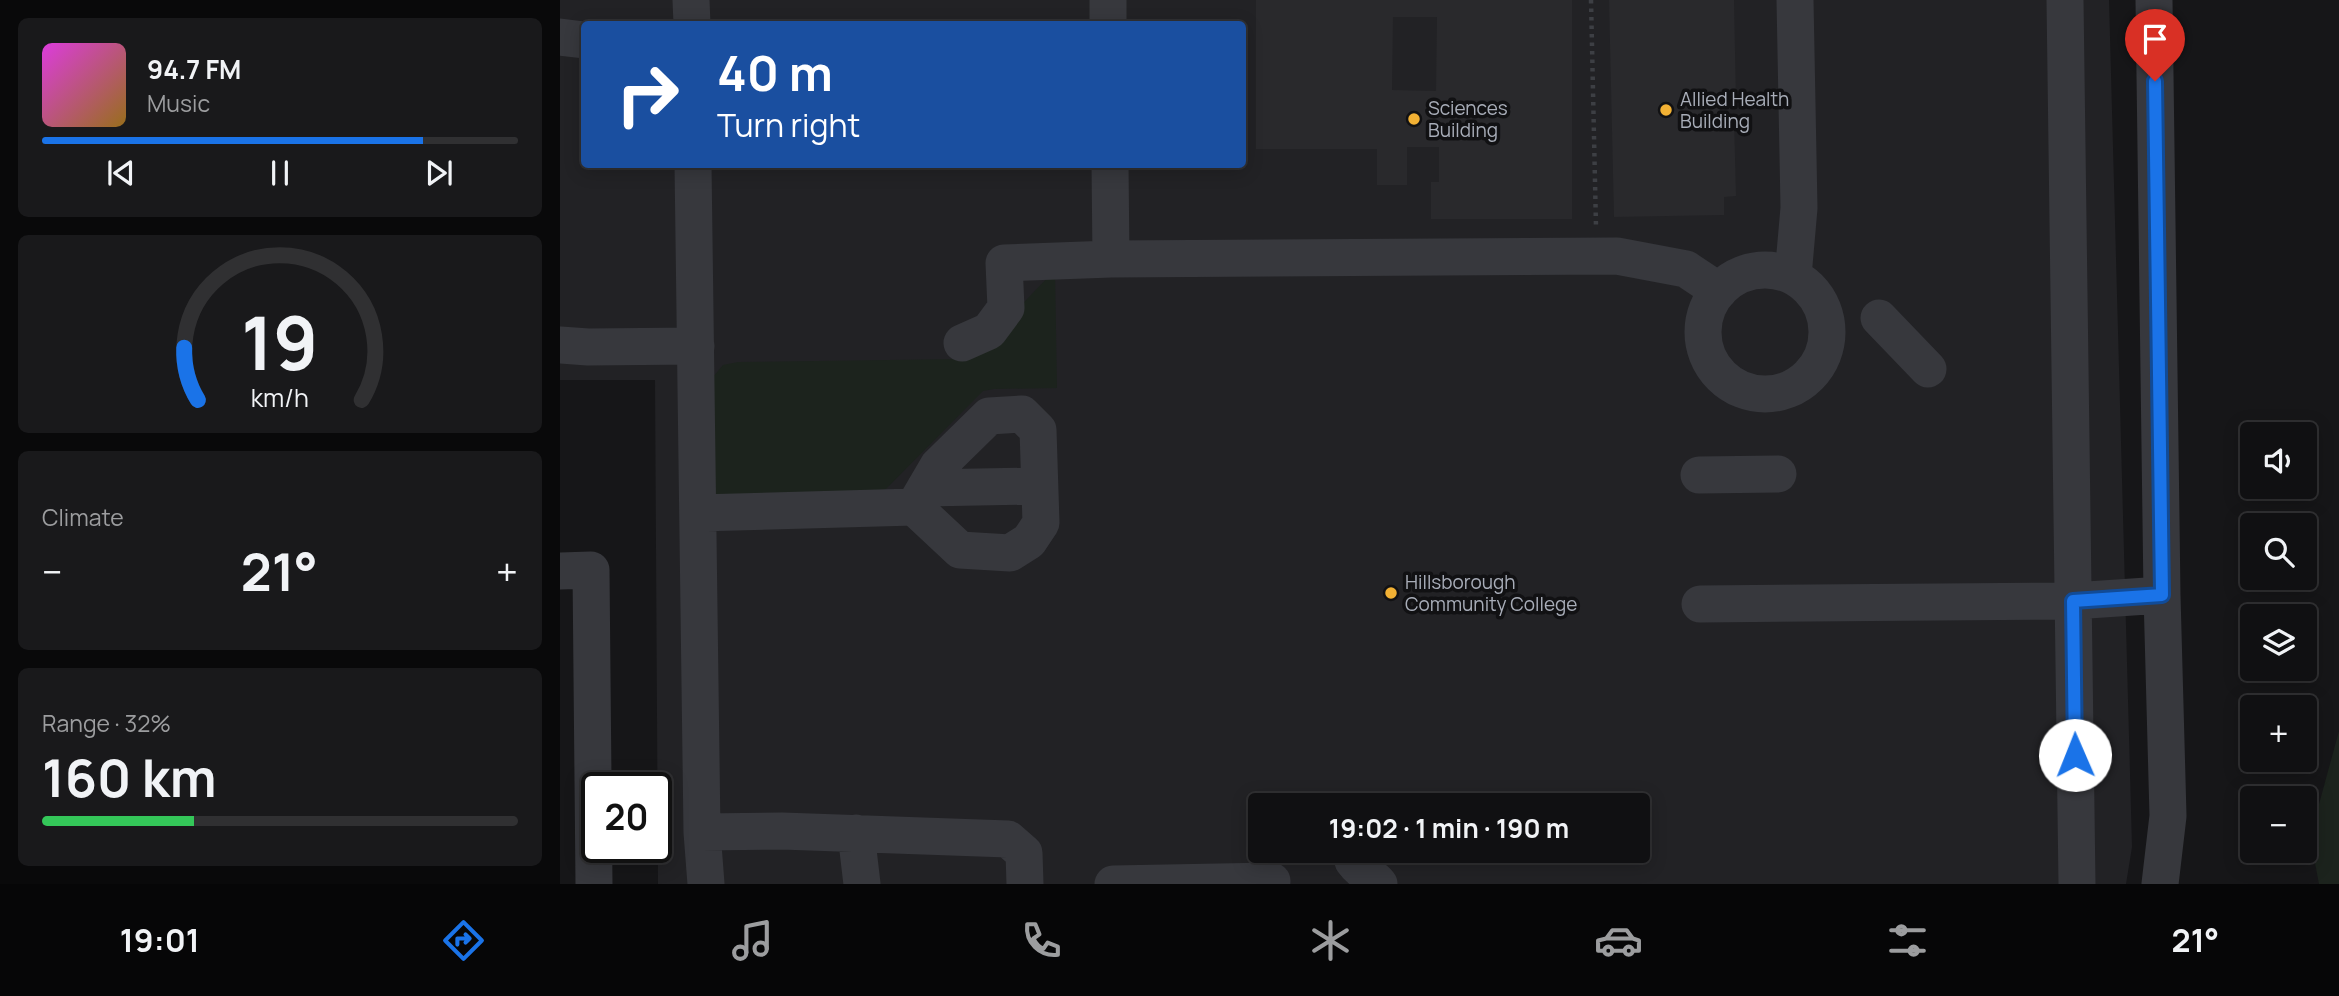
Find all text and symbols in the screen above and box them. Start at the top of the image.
pin [2125,9,2185,81]
icon: arrive [2136,20,2174,58]
text: 40 m [717,39,833,106]
icon: right [602,49,693,140]
text: 94.7 FM [147,51,241,87]
place label: Allied Health Building [1680,86,1789,134]
text: Music [147,87,210,119]
place label: Sciences Building [1428,95,1508,143]
marker: Allied Health Building [1658,102,1674,118]
text: Turn right [717,103,860,147]
marker: Sciences Building [1406,111,1422,127]
icon: previous [102,154,140,192]
icon: pause [261,154,299,192]
icon: next [420,154,458,192]
text: 19 [241,292,319,392]
text: km/h [251,380,309,415]
map controls [2240,422,2317,863]
button: sound [2240,422,2317,499]
text: Climate [42,501,124,533]
button: search [2240,513,2317,590]
text: 21° [241,536,318,607]
text: − [42,545,63,597]
text: + [496,545,518,597]
place label: Hillsborough Community College [1405,569,1577,617]
marker: Hillsborough Community College [1383,585,1399,601]
button: layers [2240,604,2317,681]
button: + [2240,695,2317,772]
text: Range · 32% [42,707,171,739]
position arrow [2038,718,2112,792]
text: 160 km [42,742,216,813]
speed limit sign: 20 [581,772,672,863]
button: − [2240,786,2317,863]
text: 19:02 · 1 min · 190 m [1329,810,1569,846]
icon: directions [439,916,488,965]
icon: music [728,916,777,965]
icon: phone [1017,916,1066,965]
icon: climate [1306,916,1355,965]
icon: car [1594,916,1643,965]
icon: filters [1883,916,1932,965]
text: 19:01 [120,918,200,962]
text: 21° [2172,918,2219,962]

